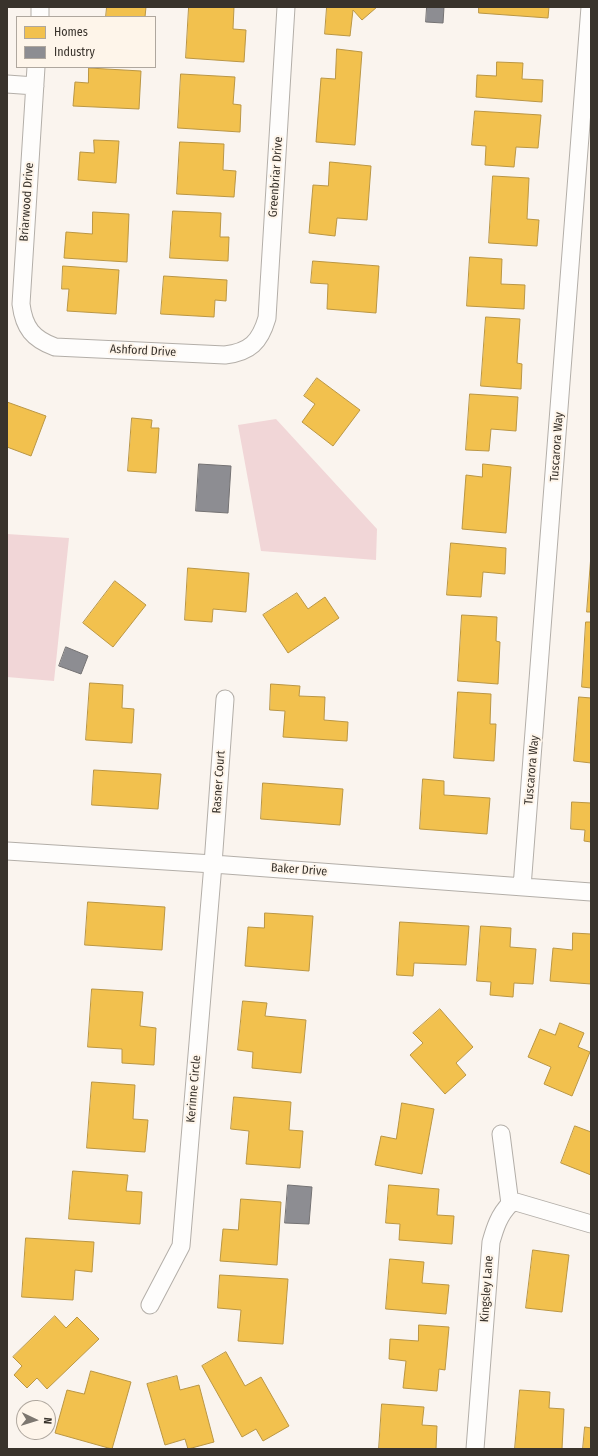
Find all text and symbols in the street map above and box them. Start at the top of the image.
legend [16,16,156,68]
text: Homes [54,25,88,39]
text: Industry [54,45,95,59]
street label: Greenbriar Drive [266,136,286,218]
street label: Briarwood Drive [17,162,37,242]
street label: Ashford Drive [110,342,176,360]
street label: Tuscarora Way [547,412,567,482]
street label: Tuscarora Way [522,735,542,805]
street label: Rasner Court [210,750,228,814]
street label: Baker Drive [270,861,328,879]
street label: Kerinne Circle [184,1055,204,1123]
street label: Kingsley Lane [477,1255,497,1323]
north arrow [16,1400,56,1440]
text: N [41,1417,54,1425]

